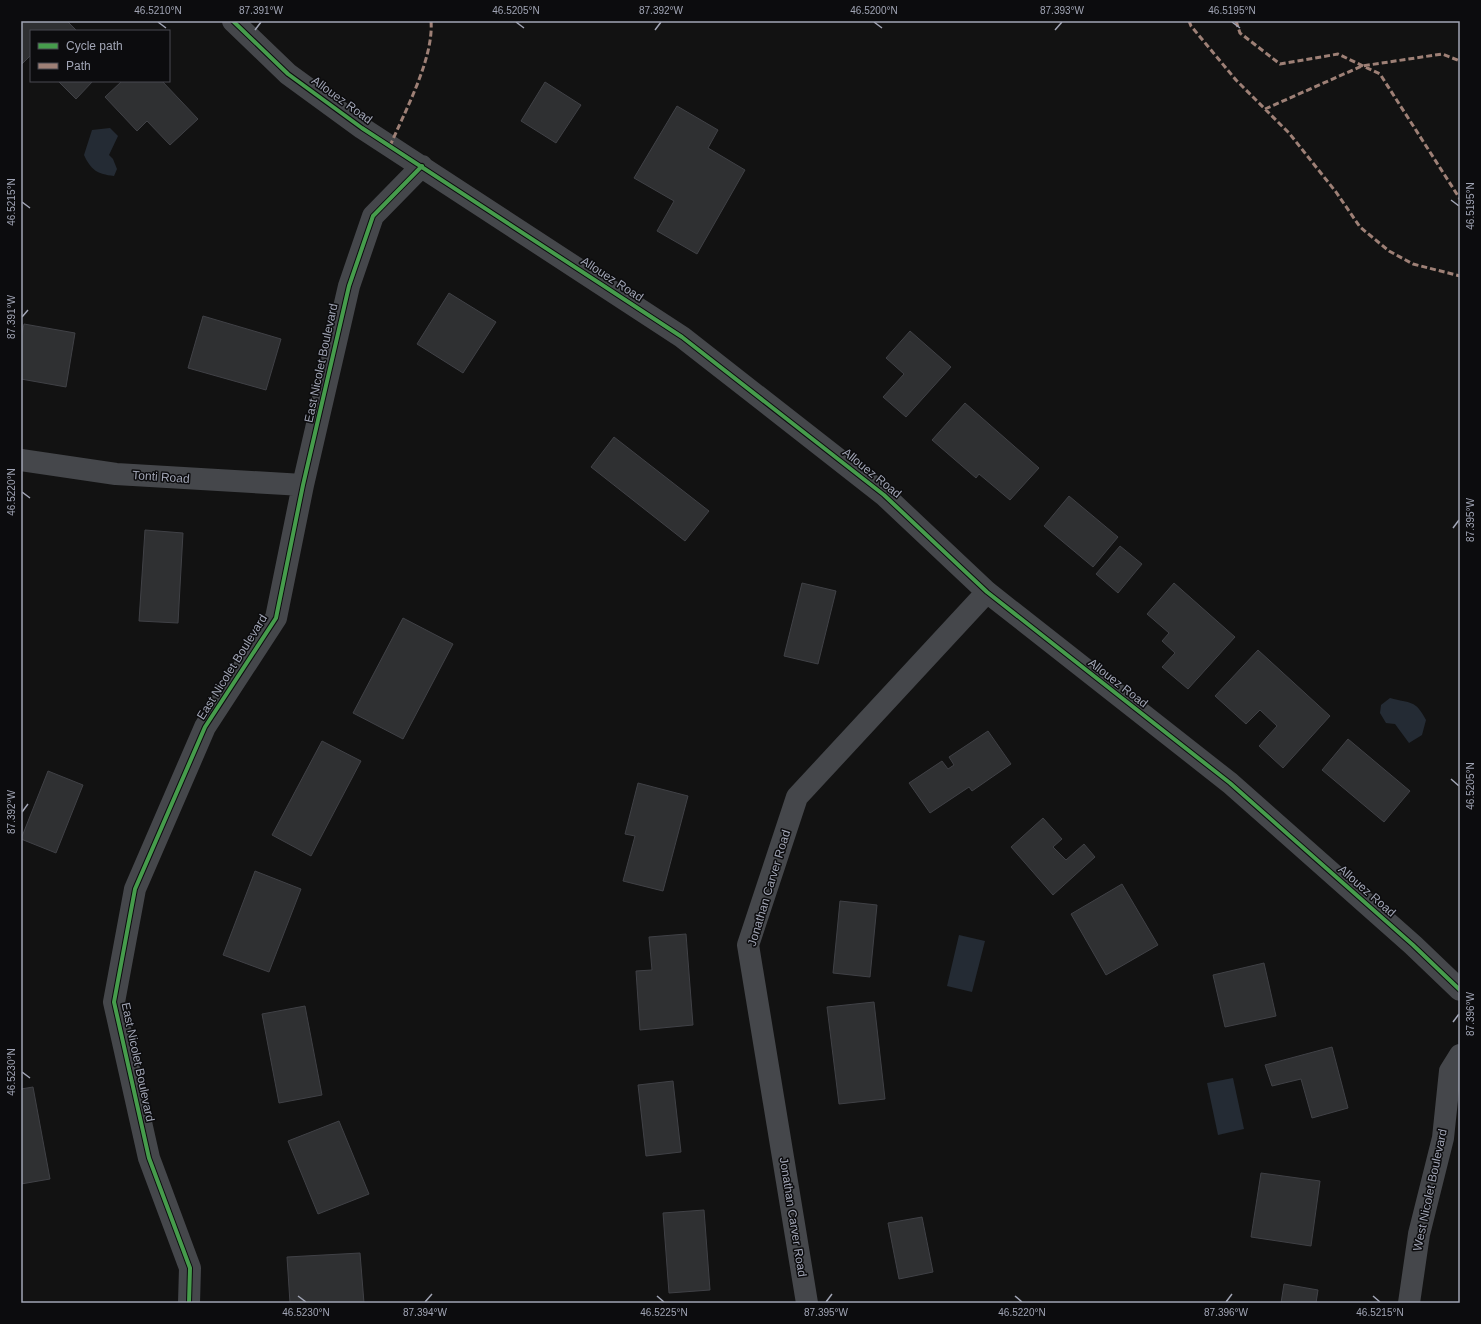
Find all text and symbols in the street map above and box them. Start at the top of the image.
text: 46.5210°N [134,5,182,16]
text: 87.391°W [239,5,284,16]
text: 46.5205°N [492,5,540,16]
text: 87.392°W [639,5,684,16]
text: 46.5200°N [850,5,898,16]
text: 87.393°W [1040,5,1085,16]
text: 46.5195°N [1208,5,1256,16]
legend [30,30,170,82]
text: Cycle path [66,39,123,53]
text: Path [66,59,91,73]
street label: Allouez Road [309,73,375,127]
text: 46.5215°N [6,178,17,226]
text: 46.5195°N [1465,182,1476,230]
street label: Allouez Road [578,254,646,304]
text: 87.391°W [6,294,17,339]
street label: East Nicolet Boulevard [302,302,340,424]
street label: Allouez Road [840,445,904,501]
text: 46.5220°N [6,468,17,516]
street label: Tonti Road [132,468,190,486]
text: 87.395°W [1465,497,1476,542]
street label: East Nicolet Boulevard [194,612,270,722]
street label: Allouez Road [1086,656,1150,710]
text: 46.5205°N [1465,762,1476,810]
text: 87.392°W [6,789,17,834]
street label: Jonathan Carver Road [745,828,793,948]
street label: Allouez Road [1335,862,1399,920]
text: 87.396°W [1465,991,1476,1036]
street label: East Nicolet Boulevard [119,1001,157,1123]
text: 46.5230°N [6,1048,17,1096]
street label: West Nicolet Boulevard [1410,1128,1450,1252]
street label: Jonathan Carver Road [777,1156,809,1278]
text: 46.5230°N [282,1307,330,1318]
text: 87.394°W [403,1307,448,1318]
text: 46.5225°N [640,1307,688,1318]
text: 87.395°W [804,1307,849,1318]
text: 46.5220°N [998,1307,1046,1318]
text: 87.396°W [1204,1307,1249,1318]
text: 46.5215°N [1356,1307,1404,1318]

